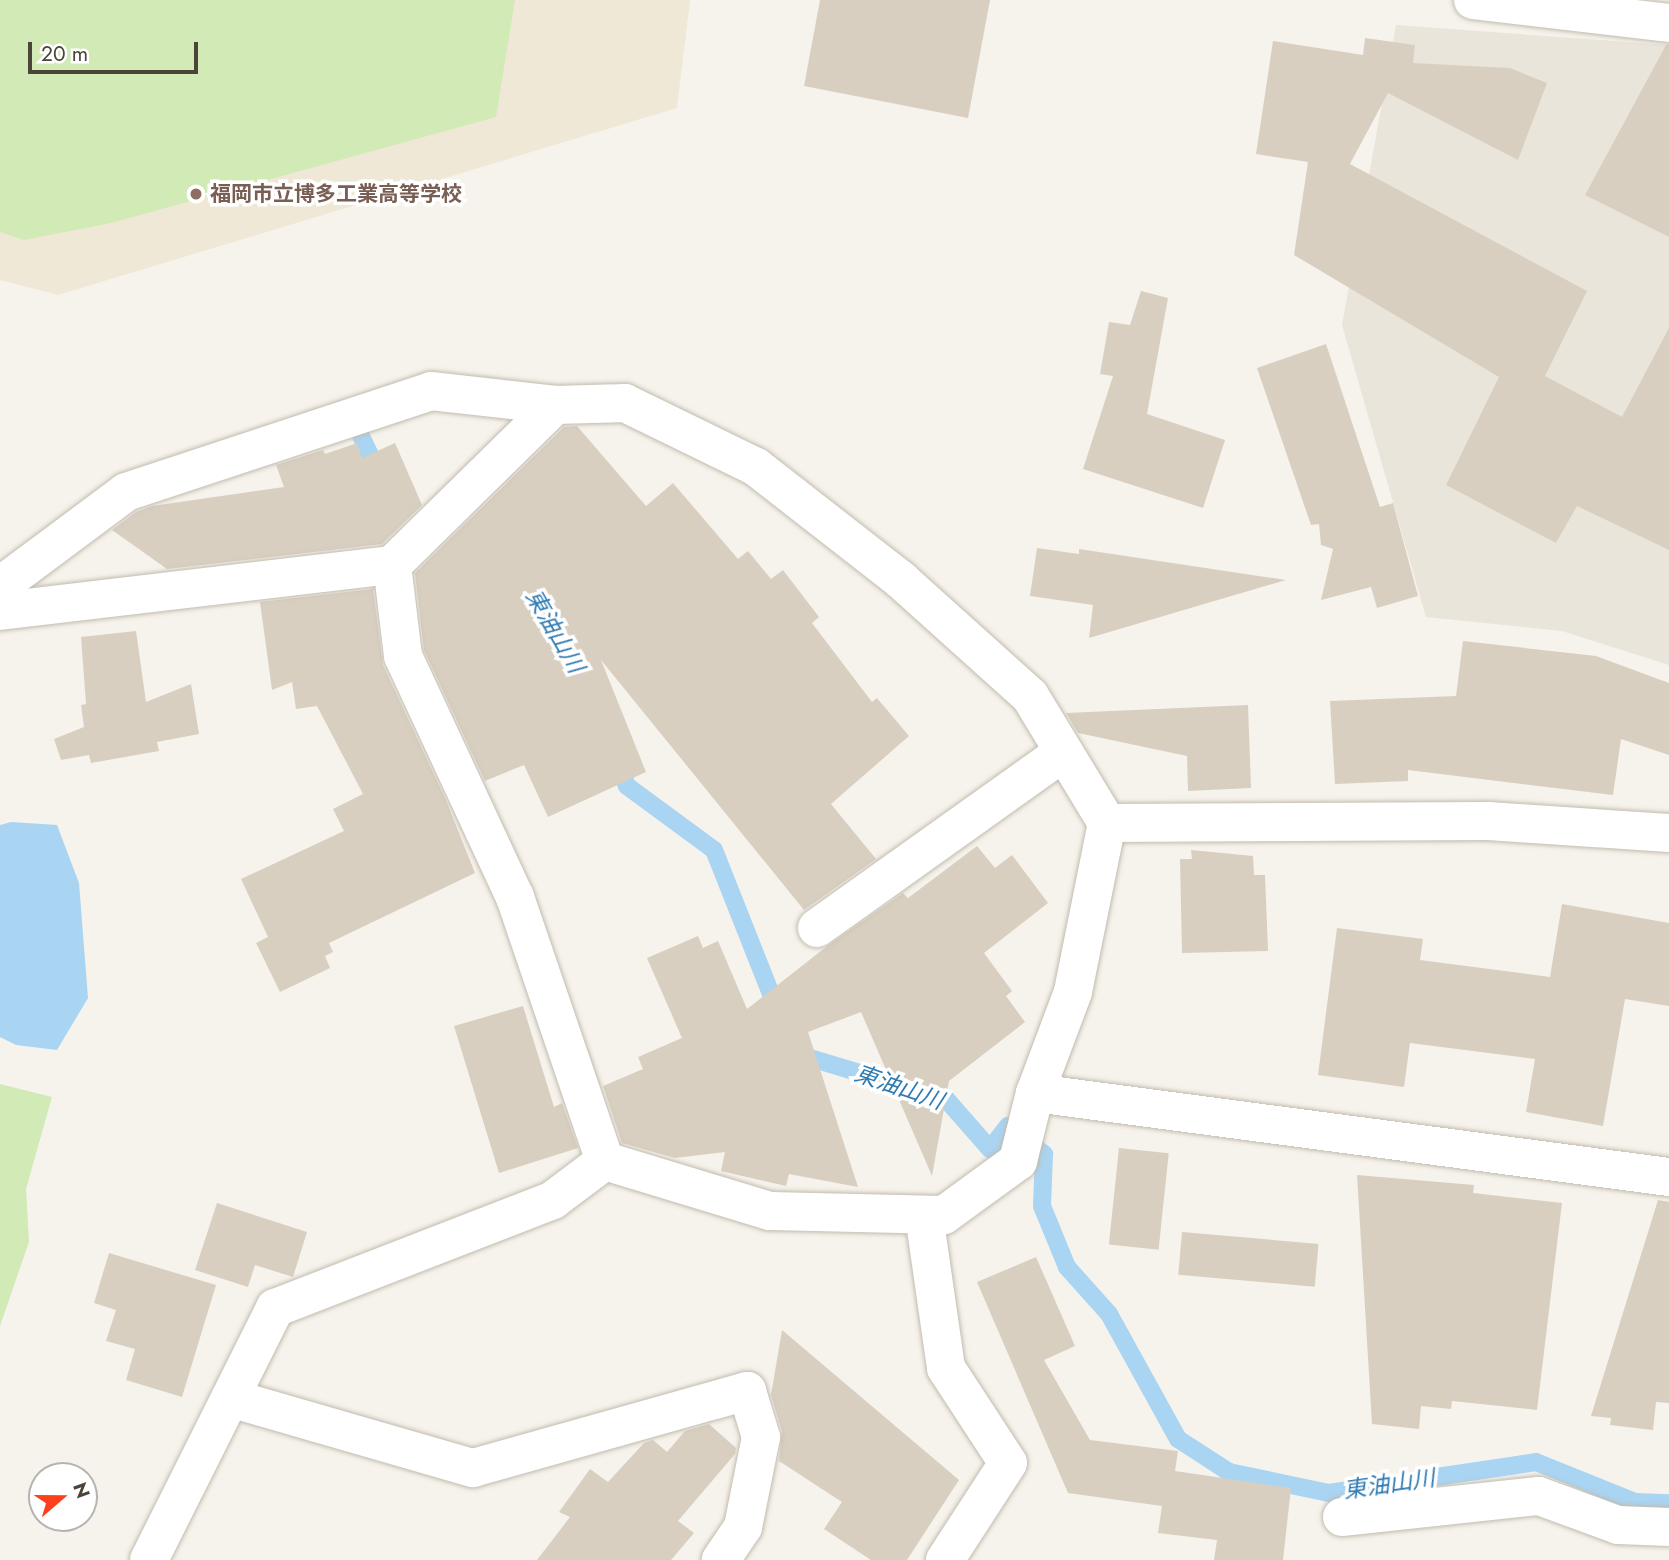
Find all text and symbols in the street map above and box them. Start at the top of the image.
scale bar [32,28,201,72]
text: 20 m [41,39,88,69]
place label: 福岡市立博多工業高等学校 [210,181,462,207]
marker: 福岡市立博多工業高等学校 [188,186,204,202]
water label: 東油山川 [520,584,590,678]
water label: 東油山川 [851,1059,947,1115]
north arrow [28,1462,98,1532]
water label: 東油山川 [1342,1464,1436,1504]
text: N [66,1479,97,1502]

